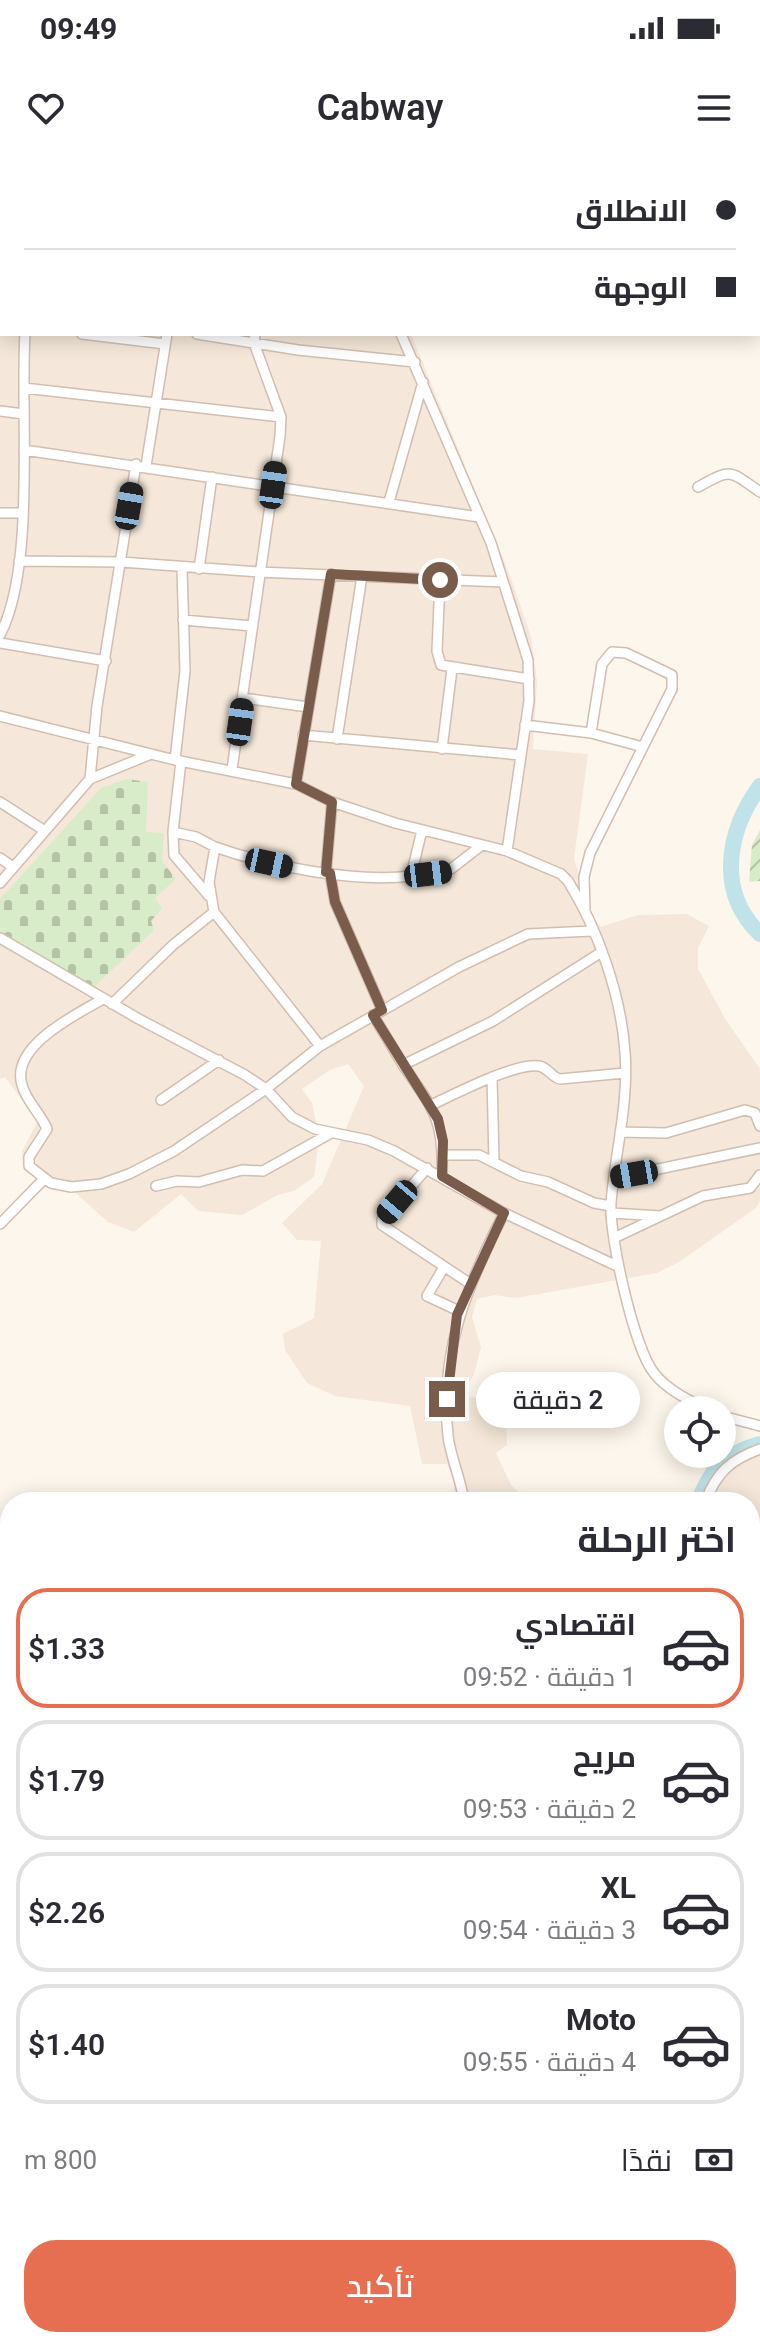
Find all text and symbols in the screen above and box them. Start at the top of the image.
text: 09:49 [40,11,117,46]
icon: heart [24,86,68,130]
icon: menu [692,86,736,130]
text: Cabway [317,87,443,129]
text: الانطلاق [575,193,688,228]
text: الوجهة [594,270,688,305]
car [258,460,288,510]
car [113,480,145,532]
route start [422,562,458,598]
car [225,697,255,747]
car [243,846,295,880]
car [403,859,453,889]
car [608,1158,660,1190]
car [372,1176,422,1228]
callout: 2 دقيقة [475,1371,639,1427]
route end [429,1381,465,1417]
text: 2 دقيقة [513,1385,603,1415]
map controls [664,1396,736,1468]
button: locate [664,1396,736,1468]
text: اختر الرحلة [577,1519,736,1561]
text: اقتصادي [515,1607,636,1642]
icon: car [660,1612,732,1684]
text: $1.33 [28,1631,105,1666]
text: 1 دقيقة · 09:52 [463,1662,636,1692]
text: مريح [573,1739,636,1774]
icon: car [660,1744,732,1816]
text: $1.79 [28,1763,105,1798]
text: 2 دقيقة · 09:53 [463,1794,636,1824]
text: XL [601,1870,636,1905]
icon: car [660,1876,732,1948]
text: $2.26 [28,1895,105,1930]
text: 3 دقيقة · 09:54 [463,1915,636,1945]
text: Moto [566,2002,636,2037]
icon: car [660,2008,732,2080]
text: $1.40 [28,2027,105,2062]
text: 4 دقيقة · 09:55 [463,2047,636,2077]
icon: cash [692,2138,736,2182]
text: نقدًا [621,2143,672,2178]
text: 800 m [24,2145,97,2175]
button: تأكيد [24,2240,736,2332]

